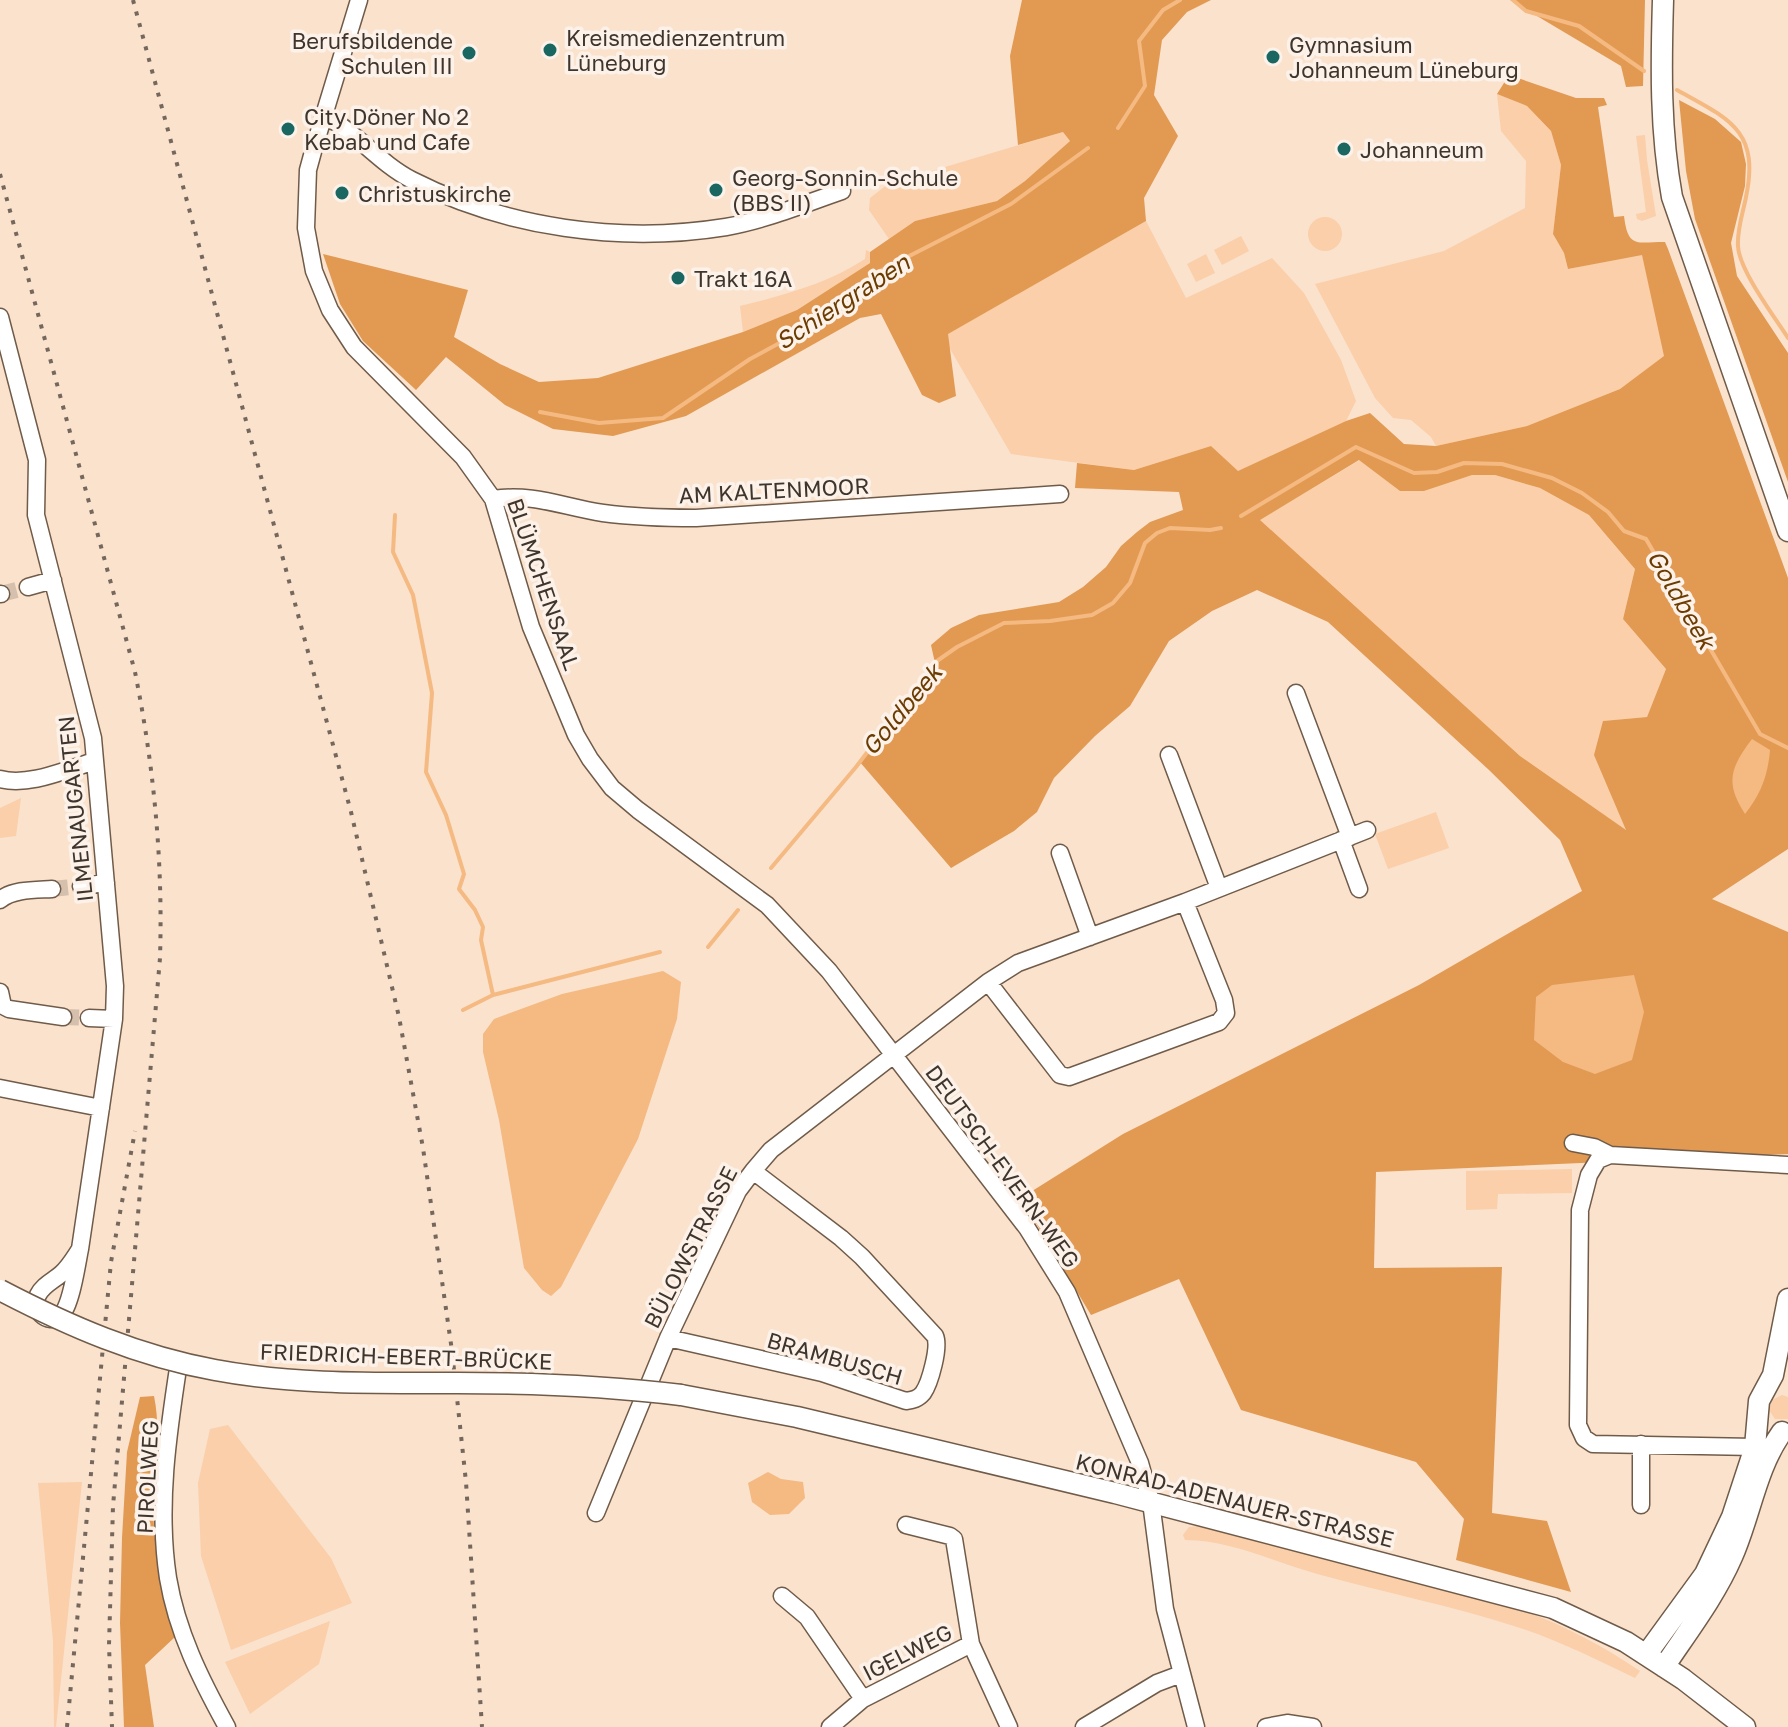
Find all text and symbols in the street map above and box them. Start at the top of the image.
place label: Kreismedienzentrum Lüneburg [566,24,785,76]
place label: Berufsbildende Schulen III [292,27,453,79]
place label: Gymnasium Johanneum Lüneburg [1289,31,1519,83]
marker: Kreismedienzentrum Lüneburg [541,41,559,59]
marker: Berufsbildende Schulen III [460,44,478,62]
marker: Gymnasium Johanneum Lüneburg [1264,48,1282,66]
place label: City Döner No 2 Kebab und Cafe [304,103,470,155]
marker: City Döner No 2 Kebab und Cafe [279,120,297,138]
place label: Johanneum [1360,136,1484,163]
marker: Johanneum [1335,140,1353,158]
place label: Georg-Sonnin-Schule (BBS II) [732,164,958,216]
place label: Christuskirche [358,180,511,207]
marker: Georg-Sonnin-Schule (BBS II) [707,181,725,199]
marker: Christuskirche [333,184,351,202]
water label: Schiergraben [770,246,916,356]
place label: Trakt 16A [694,265,793,292]
marker: Trakt 16A [669,269,687,287]
street label: AM KALTENMOOR [678,472,870,508]
street label: BLÜMCHENSAAL [502,495,586,674]
water label: Goldbeek [1642,544,1723,656]
water label: Goldbeek [855,656,949,760]
street label: ILMENAUGARTEN [52,715,98,903]
street label: DEUTSCH-EVERN-WEG [920,1059,1086,1273]
street label: BÜLOWSTRASSE [638,1162,742,1332]
street label: BRAMBUSCH [764,1326,906,1390]
street label: FRIEDRICH-EBERT-BRÜCKE [259,1337,553,1375]
street label: PIROLWEG [131,1420,163,1534]
street label: KONRAD-ADENAUER-STRASSE [1073,1447,1397,1553]
street label: IGELWEG [858,1618,956,1686]

